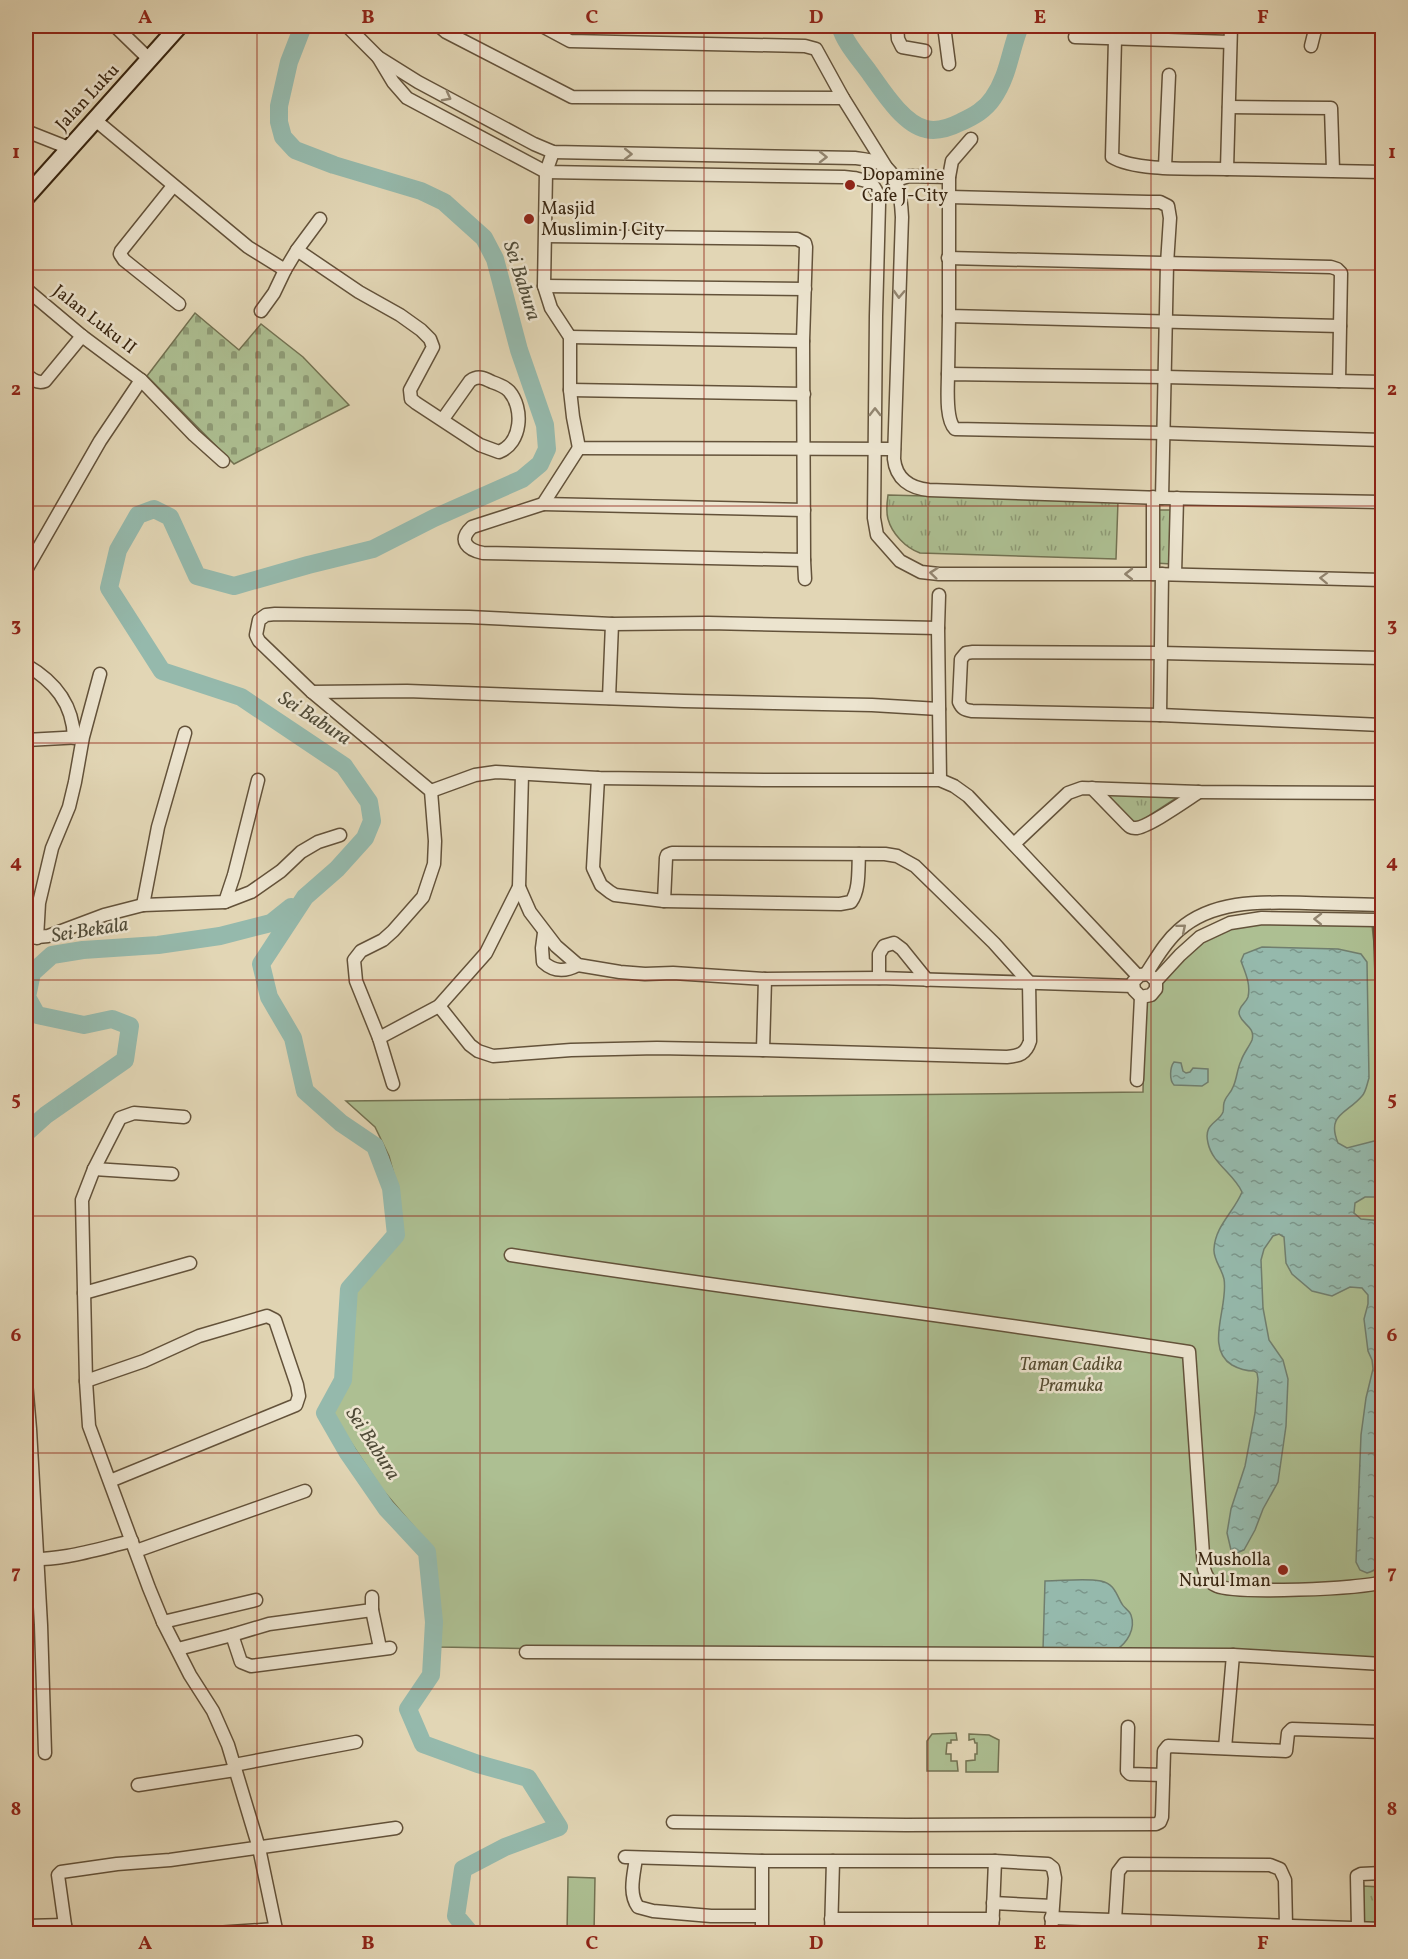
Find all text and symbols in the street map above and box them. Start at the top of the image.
text: A [138,4,152,32]
text: B [361,4,375,32]
text: C [586,4,599,32]
text: D [809,4,823,32]
text: E [1034,4,1046,32]
text: F [1257,4,1269,32]
street label: Jalan Luku [50,59,126,137]
one-way arrow [440,90,451,101]
text: 1 [12,139,20,167]
text: 1 [1388,139,1396,167]
one-way arrow [624,147,633,160]
one-way arrow [819,151,828,164]
place label: Dopamine Cafe J-City [862,163,948,209]
marker: Dopamine Cafe J-City [843,178,857,192]
place label: Masjid Muslimin J City [541,197,665,243]
marker: Masjid Muslimin J City [522,212,536,226]
water label: Sei Babura [495,238,547,324]
street label: Jalan Luku II [47,279,141,361]
one-way arrow [893,290,906,299]
text: 2 [11,376,21,404]
text: 2 [1387,376,1397,404]
one-way arrow [869,407,881,416]
one-way arrow [930,567,939,580]
one-way arrow [1125,568,1134,580]
one-way arrow [1320,572,1329,585]
text: 3 [11,612,21,640]
text: 3 [1387,612,1397,640]
water label: Sei Babura [272,685,356,753]
text: 4 [10,849,22,877]
text: 4 [1386,849,1398,877]
water label: Sei Bekala [50,911,130,951]
one-way arrow [1314,912,1323,925]
one-way arrow [1175,924,1186,935]
text: 5 [11,1086,21,1114]
text: 5 [1387,1086,1397,1114]
text: 6 [11,1322,22,1350]
text: 6 [1387,1322,1398,1350]
park label: Taman Cadika Pramuka [1020,1353,1123,1399]
water label: Sei Babura [338,1402,406,1486]
place label: Musholla Nurul Iman [1179,1548,1271,1594]
text: 7 [11,1559,21,1587]
text: 7 [1387,1559,1397,1587]
marker: Musholla Nurul Iman [1276,1563,1290,1577]
text: 8 [11,1796,21,1824]
text: 8 [1387,1796,1397,1824]
text: A [138,1930,152,1958]
text: B [361,1930,375,1958]
text: C [586,1930,599,1958]
text: D [809,1930,823,1958]
text: E [1034,1930,1046,1958]
text: F [1257,1930,1269,1958]

